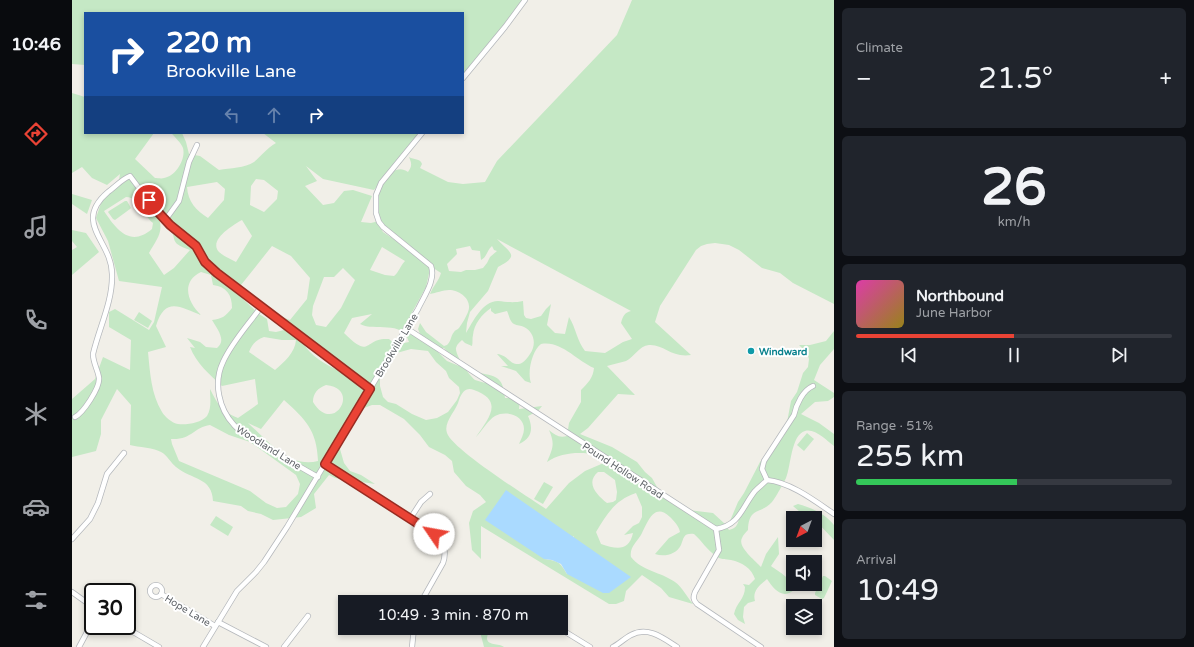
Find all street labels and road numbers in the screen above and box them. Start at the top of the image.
street label: Brookville Lane [373,311,421,380]
street label: Woodland Lane [234,423,303,473]
street label: Pound Hollow Road [580,440,665,501]
street label: Hope Lane [162,593,213,629]

